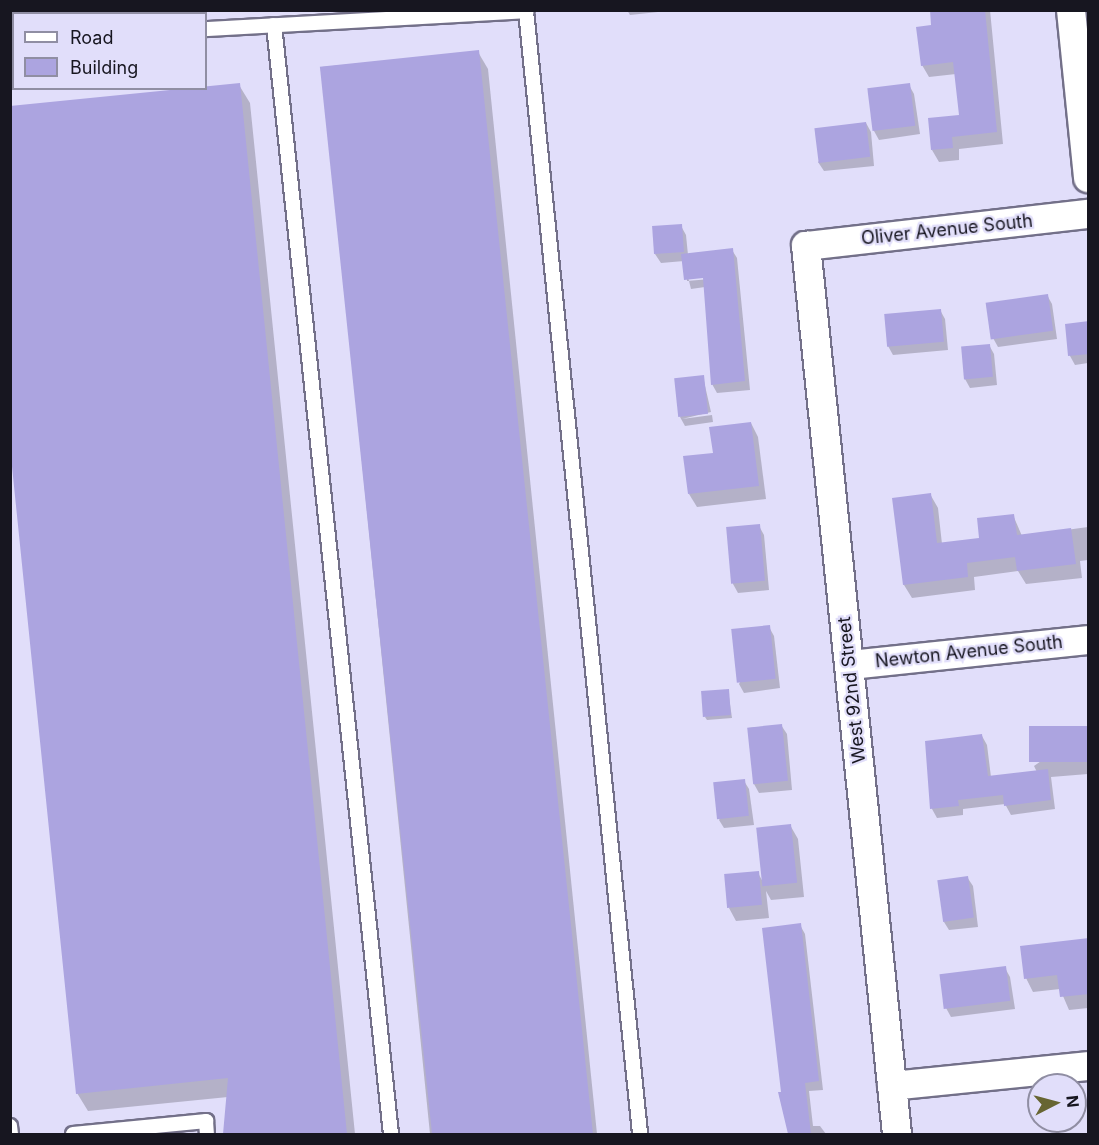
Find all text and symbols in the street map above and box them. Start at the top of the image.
legend [12,12,207,90]
text: Road [70,27,113,48]
text: Building [70,57,138,78]
street label: Oliver Avenue South [860,210,1034,250]
street label: West 92nd Street [834,616,870,764]
street label: Newton Avenue South [874,631,1064,673]
north arrow [1027,1073,1087,1133]
text: N [1062,1094,1083,1108]

